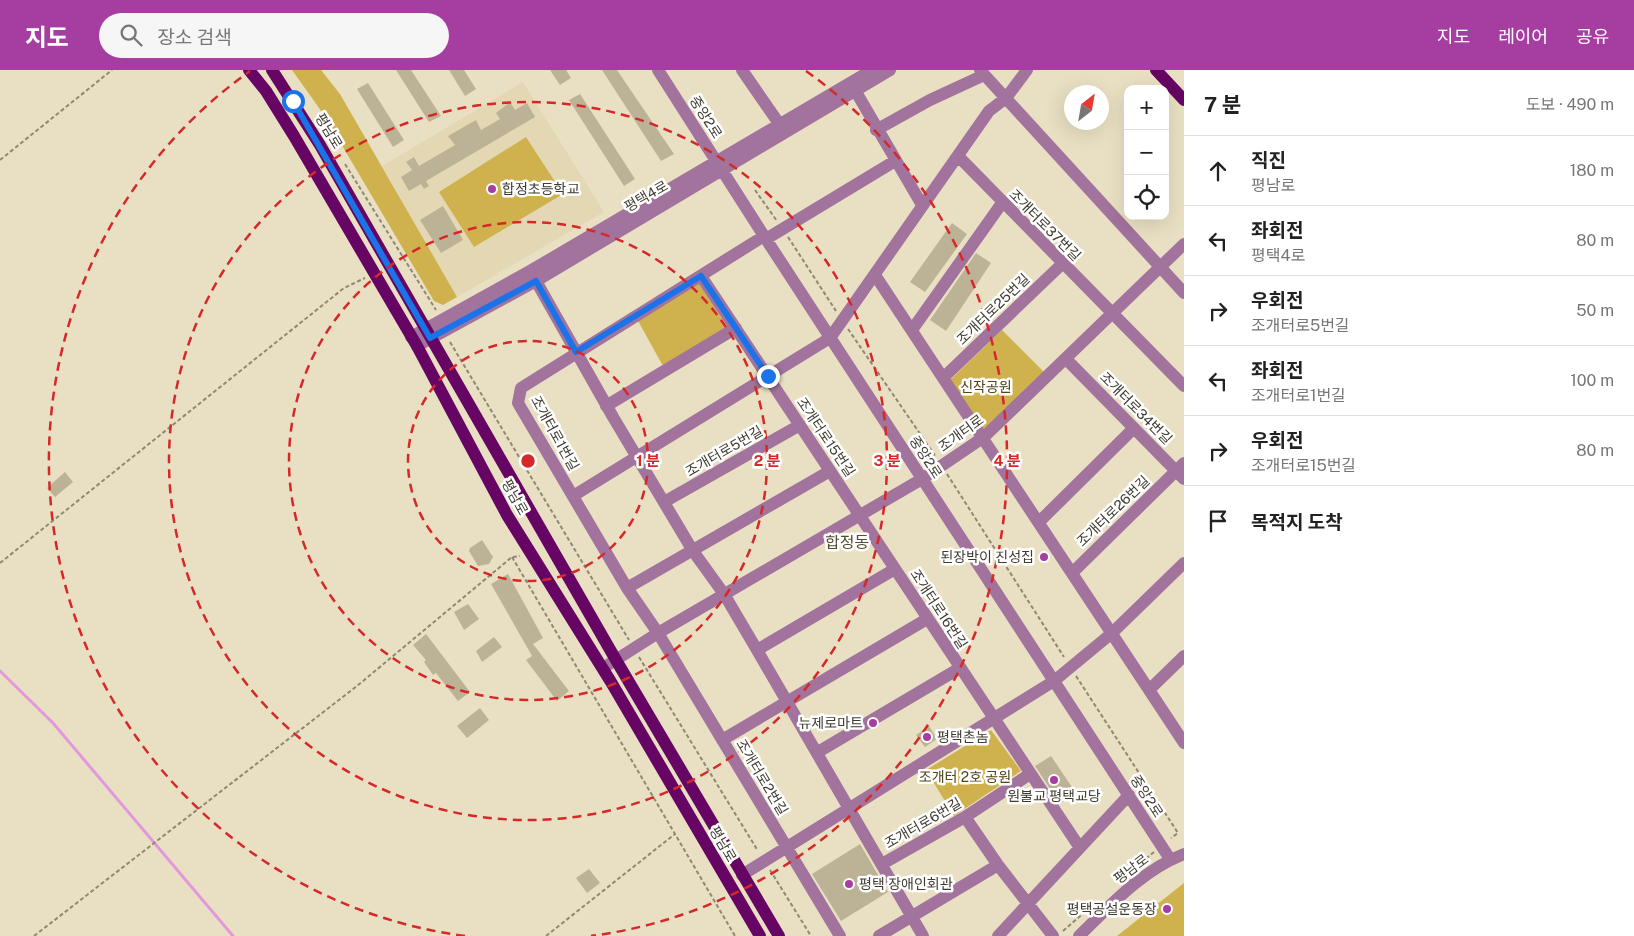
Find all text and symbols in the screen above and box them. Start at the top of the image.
search box [99,13,449,58]
icon: search [117,21,145,49]
text: 지도 [25,23,69,51]
text: 장소 검색 [157,26,232,48]
text: 지도 [1437,26,1470,47]
text: 레이어 [1498,26,1548,47]
text: 공유 [1576,26,1609,47]
north arrow [1064,85,1109,130]
map controls [1124,85,1169,220]
button: + [1124,85,1169,130]
route start [282,90,305,113]
text: 7 분 [1204,92,1241,117]
street label: 중앙2로 [687,93,725,141]
text: 도보 · 490 m [1526,95,1614,114]
street label: 평남로 [312,110,346,152]
button: − [1124,130,1169,175]
text: 직진 [1251,149,1286,171]
icon: ahead [1204,157,1232,185]
text: 180 m [1570,161,1614,180]
button: locate [1124,175,1169,220]
text: 평남로 [1251,176,1295,195]
street label: 평택4로 [621,177,671,215]
place label: 합정초등학교 [502,181,579,197]
marker: 합정초등학교 [486,183,498,195]
street label: 조개터로37번길 [1006,186,1084,264]
text: 좌회전 [1251,219,1303,241]
icon: left [1204,227,1232,255]
text: 80 m [1576,231,1614,250]
text: 평택4로 [1251,246,1305,265]
street label: 조개터로25번길 [953,270,1033,348]
text: 우회전 [1251,289,1303,311]
icon: right [1204,297,1232,325]
text: 50 m [1576,301,1614,320]
text: 조개터로5번길 [1251,316,1350,335]
text: 좌회전 [1251,359,1303,381]
route end [757,365,780,388]
icon: left [1204,367,1232,395]
street label: 조개터로34번길 [1097,369,1175,447]
text: 100 m [1570,371,1614,390]
park label: 신작공원 [960,379,1012,395]
text: 조개터로1번길 [1251,386,1346,405]
street label: 조개터로1번길 [528,393,582,473]
street label: 조개터로15번길 [794,394,858,480]
street label: 조개터로 [935,411,987,455]
street label: 조개터로5번길 [683,423,765,479]
text: 우회전 [1251,429,1303,451]
street label: 중앙2로 [906,433,946,481]
icon: right [1204,437,1232,465]
text: 80 m [1576,441,1614,460]
centre of rings [519,452,537,470]
text: 1 분 [636,452,660,469]
text: 2 분 [754,452,781,469]
text: 3 분 [873,452,901,469]
text: 4 분 [993,452,1021,469]
text: 조개터로15번길 [1251,456,1356,475]
street label: 조개터로26번길 [1074,472,1152,550]
street label: 평남로 [499,476,531,518]
icon: arrive [1204,507,1232,535]
text: 목적지 도착 [1251,511,1343,533]
district label: 합정동 [825,533,869,552]
place label: 된장박이 진성집 [940,549,1034,565]
marker: 된장박이 진성집 [1038,551,1050,563]
street label: 조개터로16번길 [907,566,971,652]
place label: 뉴제로마트 [799,715,863,731]
marker: 뉴제로마트 [867,717,879,729]
place label: 평택촌놈 [937,729,989,745]
marker: 평택촌놈 [921,731,933,743]
street label: 조개터로2번길 [733,736,791,818]
park label: 조개터 2호 공원 [919,769,1011,785]
street label: 중앙2로 [1127,772,1167,820]
marker: 원불교 평택교당 [1048,774,1060,786]
place label: 원불교 평택교당 [1007,788,1101,804]
street label: 조개터로6번길 [882,795,964,851]
street label: 평남로 [706,823,740,865]
street label: 평남로 [1111,851,1151,887]
place label: 평택 장애인회관 [859,876,953,892]
marker: 평택 장애인회관 [843,878,855,890]
place label: 평택공설운동장 [1067,901,1157,917]
marker: 평택공설운동장 [1161,903,1173,915]

